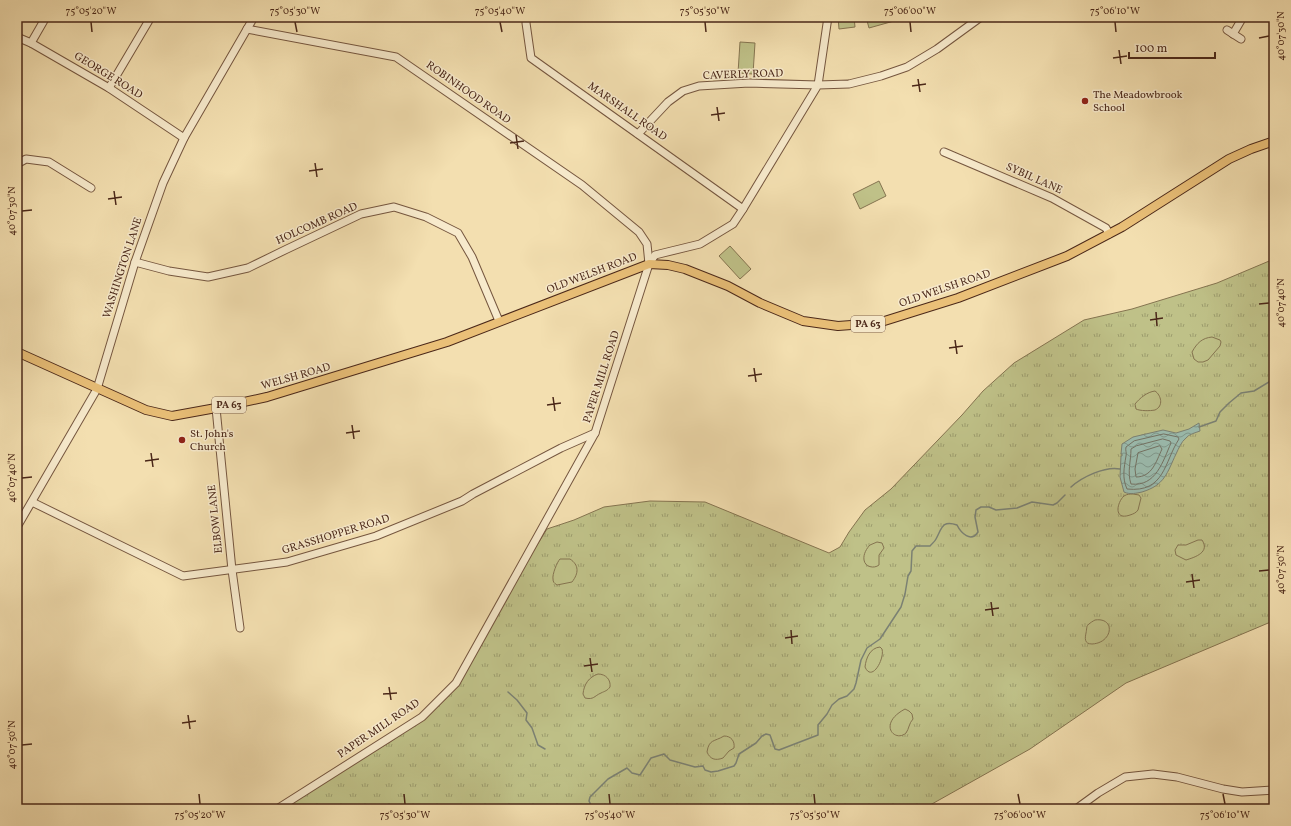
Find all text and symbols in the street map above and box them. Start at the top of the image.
text: 75°05'20"W [66,4,116,18]
text: 75°05'30"W [270,4,320,18]
text: 75°05'40"W [475,4,525,18]
text: 75°05'50"W [680,4,730,18]
text: 75°06'00"W [884,4,936,18]
text: 75°06'10"W [1090,4,1140,18]
text: 40°07'30"N [1274,11,1288,61]
scale bar [1129,34,1215,60]
text: 100 m [1135,41,1168,57]
street label: GEORGE ROAD [71,49,145,103]
street label: ROBINHOOD ROAD [423,58,513,128]
street label: CAVERLY ROAD [703,66,783,84]
street label: MARSHALL ROAD [585,79,669,145]
place label: The Meadowbrook School [1093,88,1183,116]
marker: The Meadowbrook School [1080,96,1090,106]
street label: SYBIL LANE [1003,160,1065,198]
text: 40°07'30"N [5,186,19,236]
street label: HOLCOMB ROAD [274,199,360,249]
street label: WASHINGTON LANE [100,215,146,320]
street label: OLD WELSH ROAD [545,250,639,298]
street label: OLD WELSH ROAD [897,266,993,312]
text: 40°07'40"N [1274,278,1288,328]
road number: PA 63 [851,316,885,332]
street label: PAPER MILL ROAD [580,329,624,425]
street label: WELSH ROAD [260,360,332,394]
road number: PA 63 [212,397,246,413]
place label: St. John's Church [190,427,234,455]
marker: St. John's Church [177,435,187,445]
text: 40°07'40"N [5,453,19,503]
street label: ELBOW LANE [205,483,227,554]
street label: GRASSHOPPER ROAD [280,511,392,559]
text: 40°07'50"N [1274,545,1288,595]
street label: PAPER MILL ROAD [335,696,423,762]
text: 40°07'50"N [5,720,19,770]
text: 75°05'20"W [175,808,225,822]
text: 75°05'30"W [380,808,430,822]
text: 75°05'40"W [585,808,635,822]
text: 75°05'50"W [790,808,840,822]
text: 75°06'00"W [994,808,1046,822]
text: 75°06'10"W [1200,808,1250,822]

